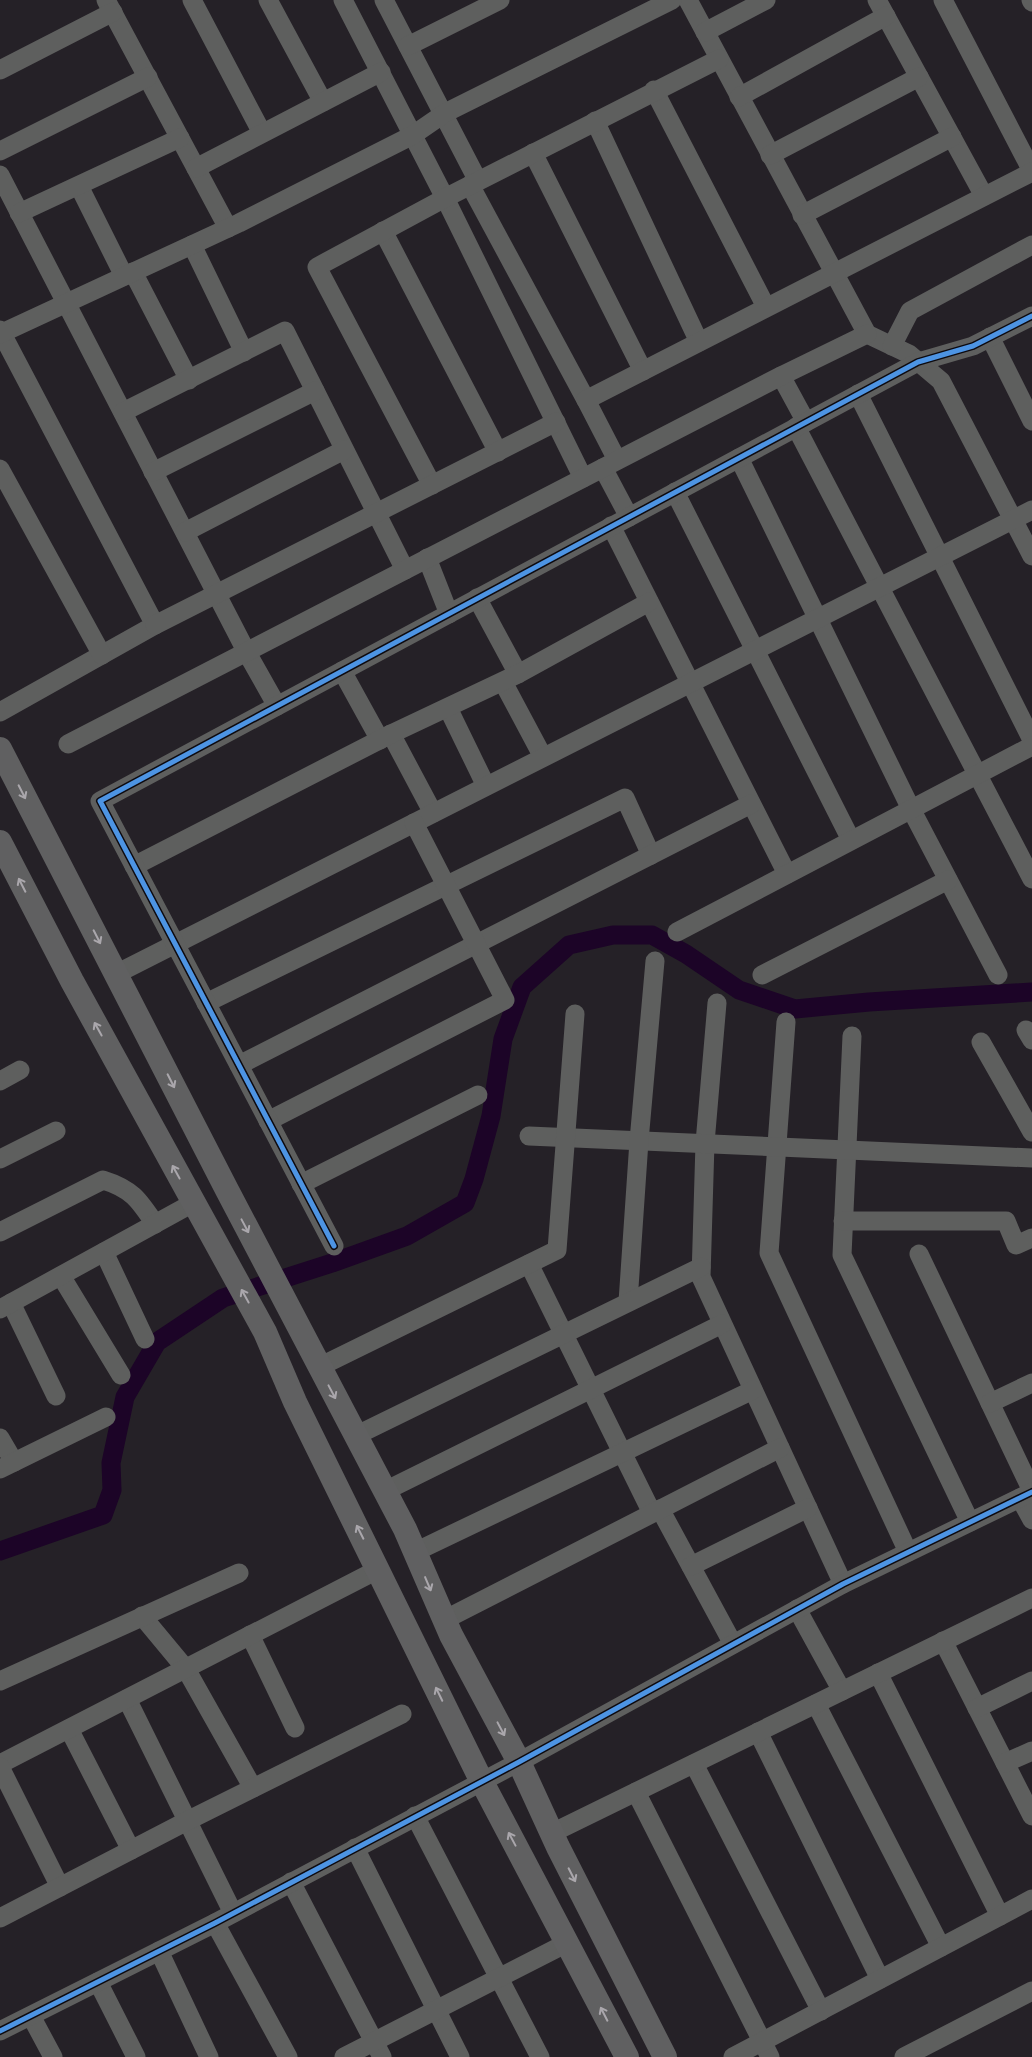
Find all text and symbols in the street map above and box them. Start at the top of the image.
one-way arrow [17,785,27,800]
one-way arrow [17,878,26,893]
one-way arrow [93,929,102,944]
one-way arrow [93,1021,103,1036]
one-way arrow [166,1074,176,1089]
one-way arrow [170,1165,180,1179]
one-way arrow [241,1218,250,1233]
one-way arrow [240,1289,249,1304]
one-way arrow [327,1384,337,1399]
one-way arrow [355,1525,364,1540]
one-way arrow [424,1576,434,1591]
one-way arrow [434,1687,443,1702]
one-way arrow [497,1721,506,1736]
one-way arrow [507,1832,516,1847]
one-way arrow [568,1867,577,1882]
one-way arrow [599,2006,609,2021]

